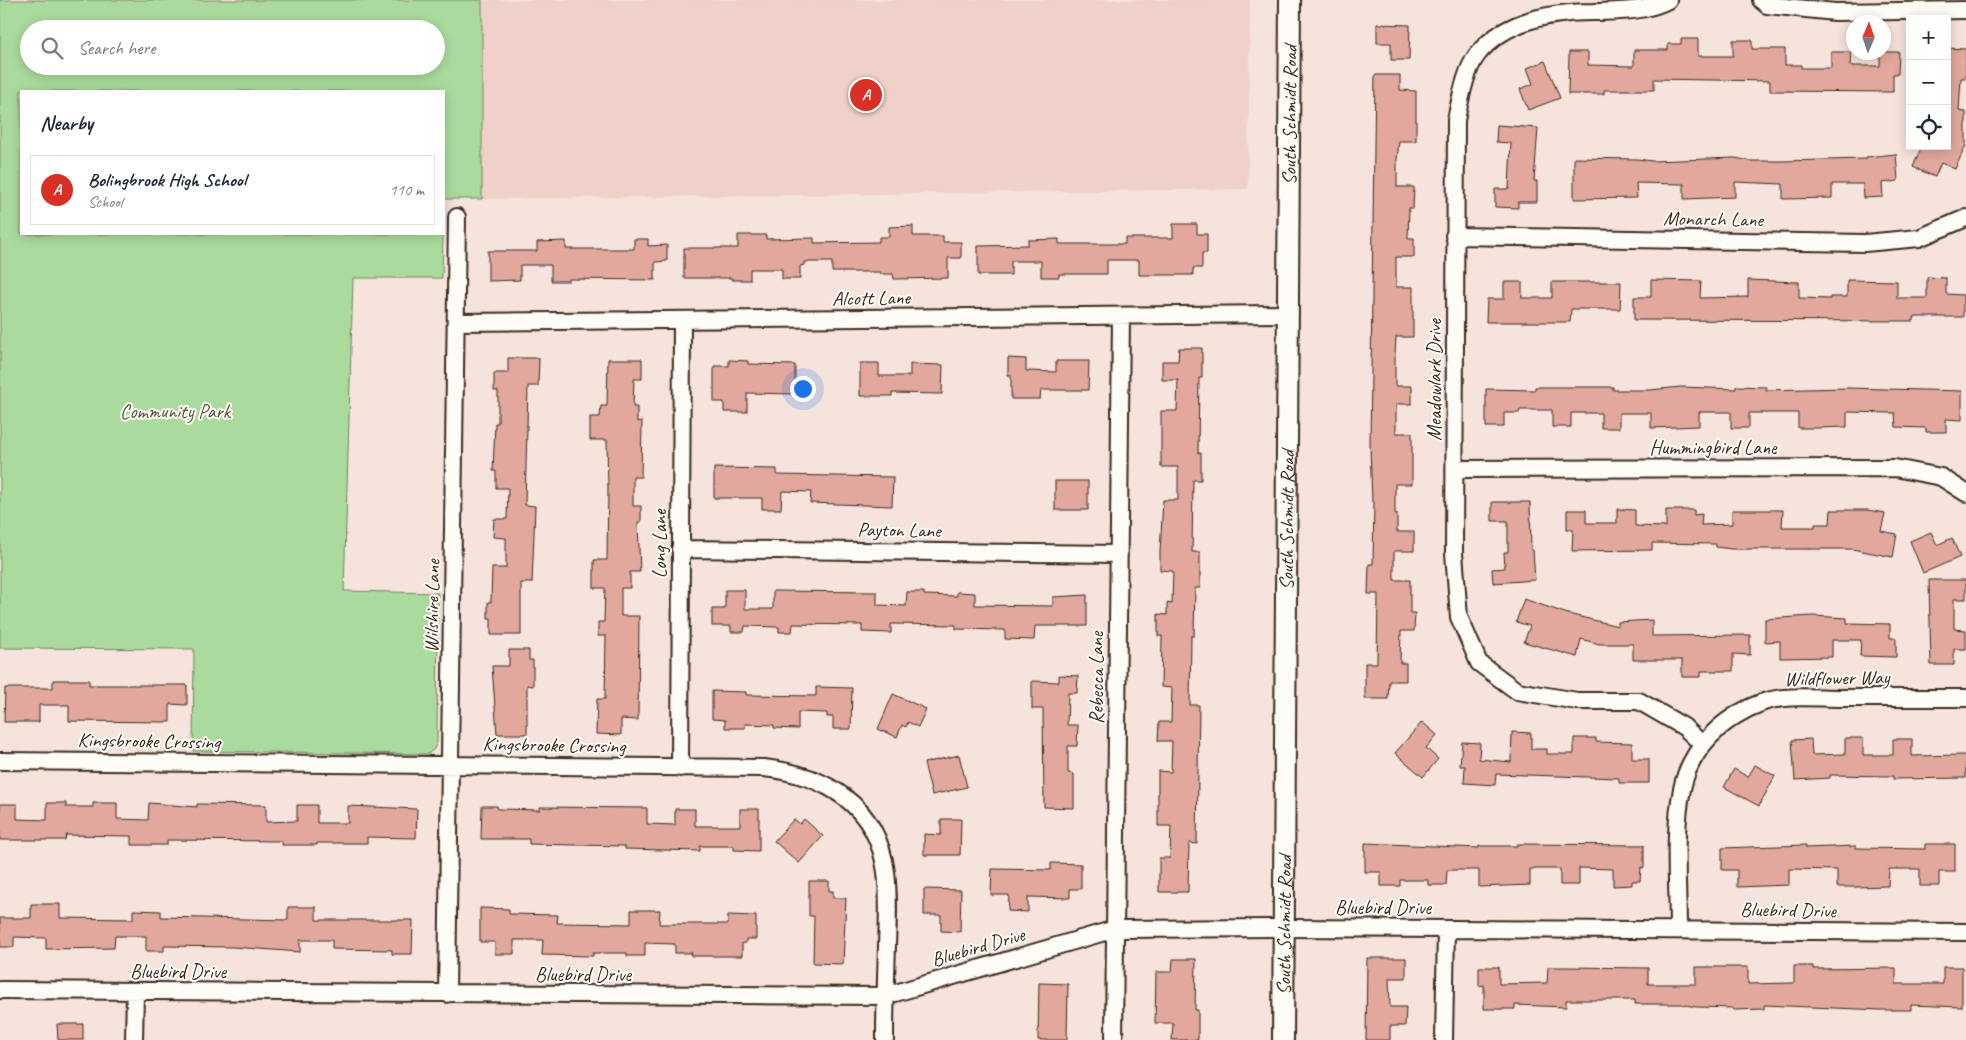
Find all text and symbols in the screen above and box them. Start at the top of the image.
north arrow [1846,15,1891,60]
map controls [1906,15,1951,150]
button: + [1906,15,1951,60]
search box [20,20,445,75]
icon: search [38,34,66,62]
text: Search here [78,36,155,60]
street label: South Schmidt Road [1276,42,1302,185]
button: − [1906,60,1951,105]
pin: A [850,76,882,114]
button: locate [1906,105,1951,150]
text: Nearby [40,110,93,136]
text: Bolingbrook High School [88,168,246,192]
text: A [53,180,61,200]
text: 110 m [390,180,424,200]
text: School [88,192,122,212]
street label: Monarch Lane [1663,206,1764,232]
street label: Alcott Lane [832,285,912,311]
street label: Meadowlark Drive [1422,318,1447,441]
your location [790,376,816,402]
park label: Community Park [120,399,232,424]
street label: Hummingbird Lane [1649,435,1778,460]
street label: South Schmidt Road [1274,447,1299,590]
street label: Long Lane [647,508,672,578]
street label: Payton Lane [857,517,942,543]
street label: Wilshire Lane [419,558,445,653]
street label: Rebecca Lane [1084,630,1109,724]
street label: Wildflower Way [1784,665,1891,691]
street label: Kingsbrooke Crossing [77,727,222,755]
street label: Kingsbrooke Crossing [482,731,627,759]
street label: South Schmidt Road [1271,852,1297,995]
street label: Bluebird Drive [1335,895,1432,920]
street label: Bluebird Drive [1740,897,1838,923]
street label: Bluebird Drive [928,921,1029,972]
street label: Bluebird Drive [130,959,227,984]
street label: Bluebird Drive [535,962,632,987]

